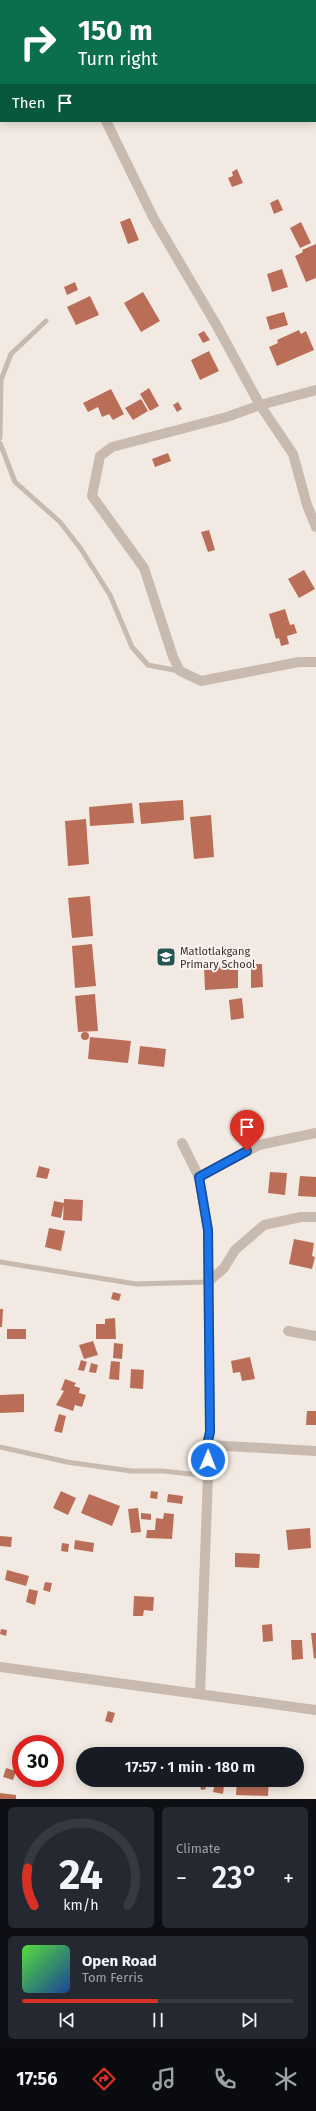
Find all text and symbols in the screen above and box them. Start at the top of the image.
text: 150 m [78,14,153,47]
icon: right [12,16,64,68]
text: Turn right [78,48,158,70]
icon: arrive [54,92,76,114]
text: Then [12,94,46,112]
place label: Matlotlakgang Primary School [180,945,255,971]
school or university icon: Matlotlakgang Primary School [155,946,177,968]
pin [230,1110,264,1151]
icon: arrive [236,1116,258,1138]
position arrow [187,1439,229,1481]
speed limit sign: 30 [12,1735,64,1787]
text: 17:57 · 1 min · 180 m [125,1758,255,1776]
text: Climate [176,1841,220,1856]
text: 24 [59,1849,103,1899]
text: 23° [212,1860,258,1896]
text: − [176,1865,187,1892]
text: + [283,1865,294,1892]
text: km/h [63,1896,99,1913]
text: Open Road [82,1952,157,1970]
text: Tom Ferris [82,1970,143,1985]
icon: previous [56,2009,78,2031]
icon: pause [147,2009,169,2031]
icon: next [238,2009,260,2031]
icon: directions [90,2065,118,2093]
icon: music [150,2065,178,2093]
icon: phone [211,2065,239,2093]
icon: climate [272,2065,300,2093]
text: 17:56 [16,2068,57,2090]

